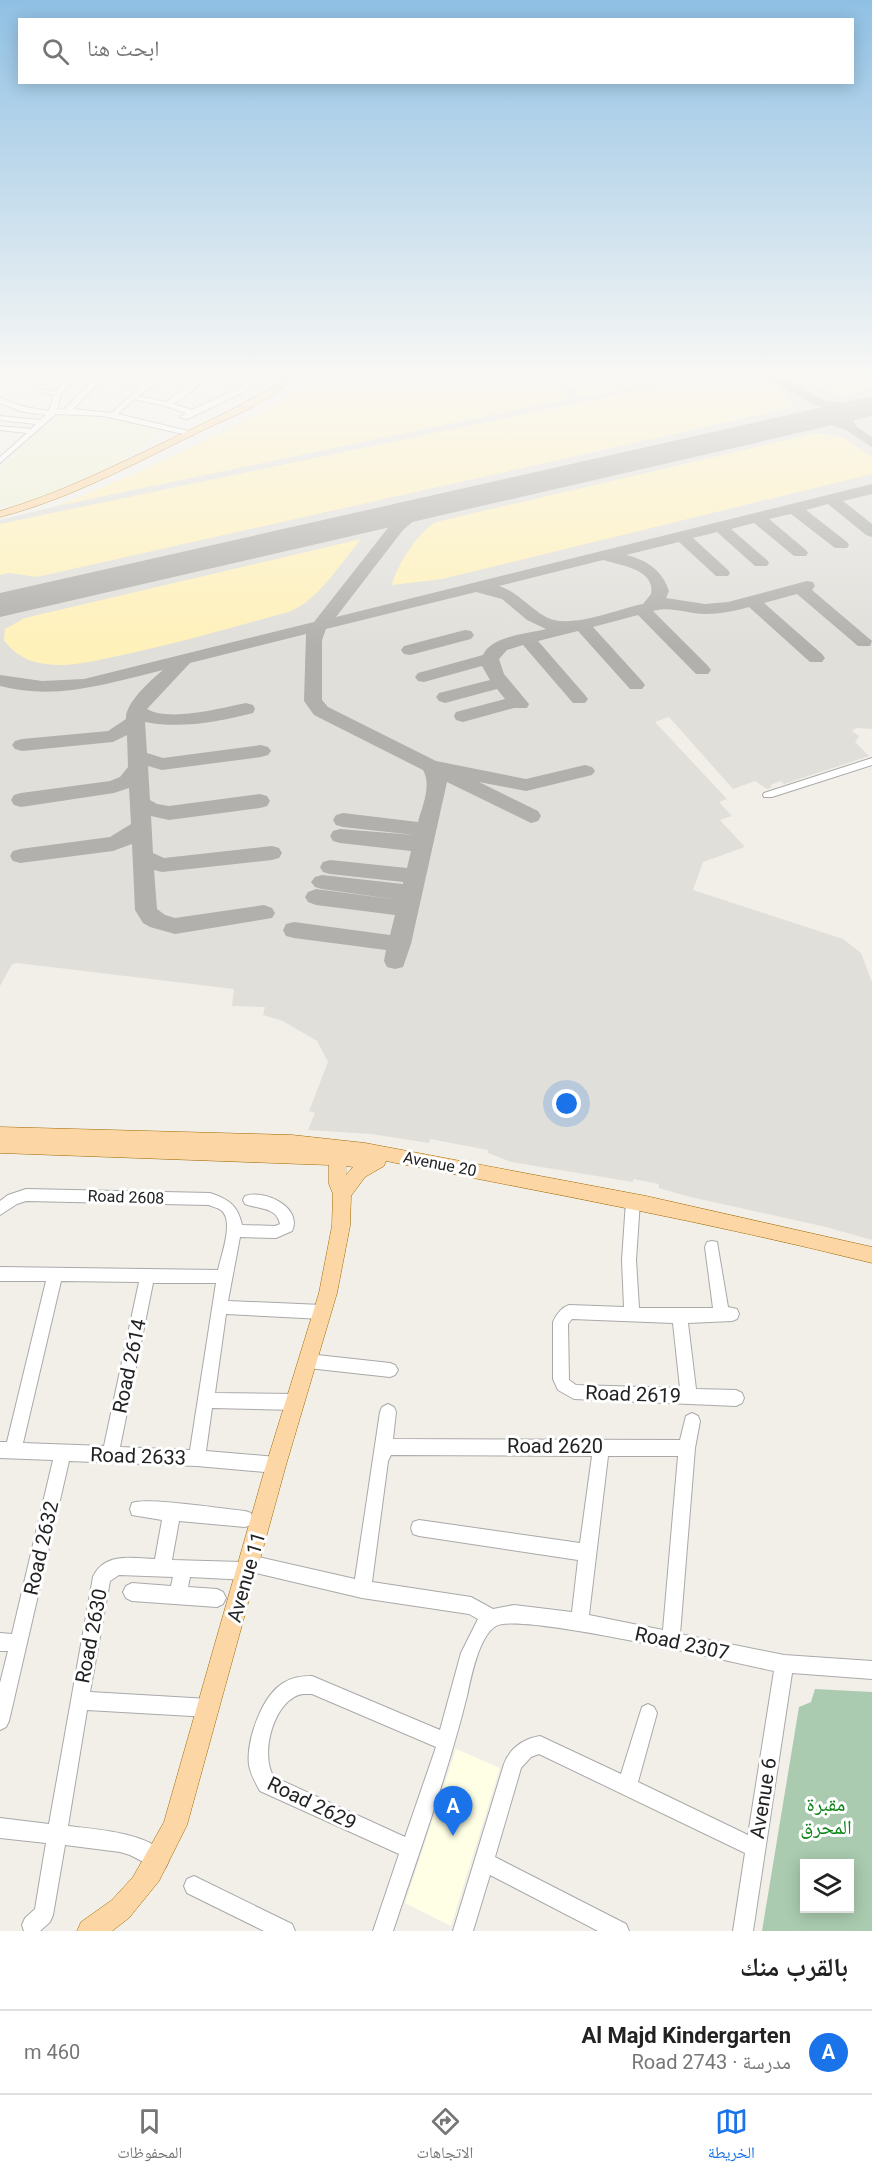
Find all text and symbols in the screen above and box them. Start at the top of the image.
search box [18,18,854,84]
icon: search [39,35,72,68]
text: ابحث هنا [87,36,160,61]
your location [552,1089,581,1118]
street label: Avenue 20 [402,1148,478,1180]
street label: Road 2608 [87,1186,165,1208]
street label: Road 2614 [107,1317,151,1415]
street label: Road 2619 [585,1380,681,1408]
street label: Road 2620 [507,1434,603,1458]
street label: Road 2633 [90,1442,186,1470]
street label: Road 2632 [19,1499,63,1597]
street label: Avenue 11 [222,1529,270,1625]
street label: Road 2630 [70,1587,112,1685]
street label: Road 2307 [633,1621,731,1665]
street label: Avenue 6 [745,1756,781,1840]
street label: Road 2629 [264,1771,360,1835]
pin: A [434,1786,472,1836]
park label: مقبرة المحرق [800,1792,852,1839]
map controls [800,1859,854,1913]
button: layers [800,1859,854,1913]
text: بالقرب منك [740,1952,848,1982]
text: Al Majd Kindergarten [581,2023,791,2048]
text: 460 m [24,2040,80,2064]
text: A [822,2040,835,2064]
text: مدرسة · Road 2743 [632,2050,791,2074]
tab: المحفوظات [117,2105,182,2168]
tab: الاتجاهات [417,2105,473,2168]
tab: الخريطة [708,2105,755,2168]

